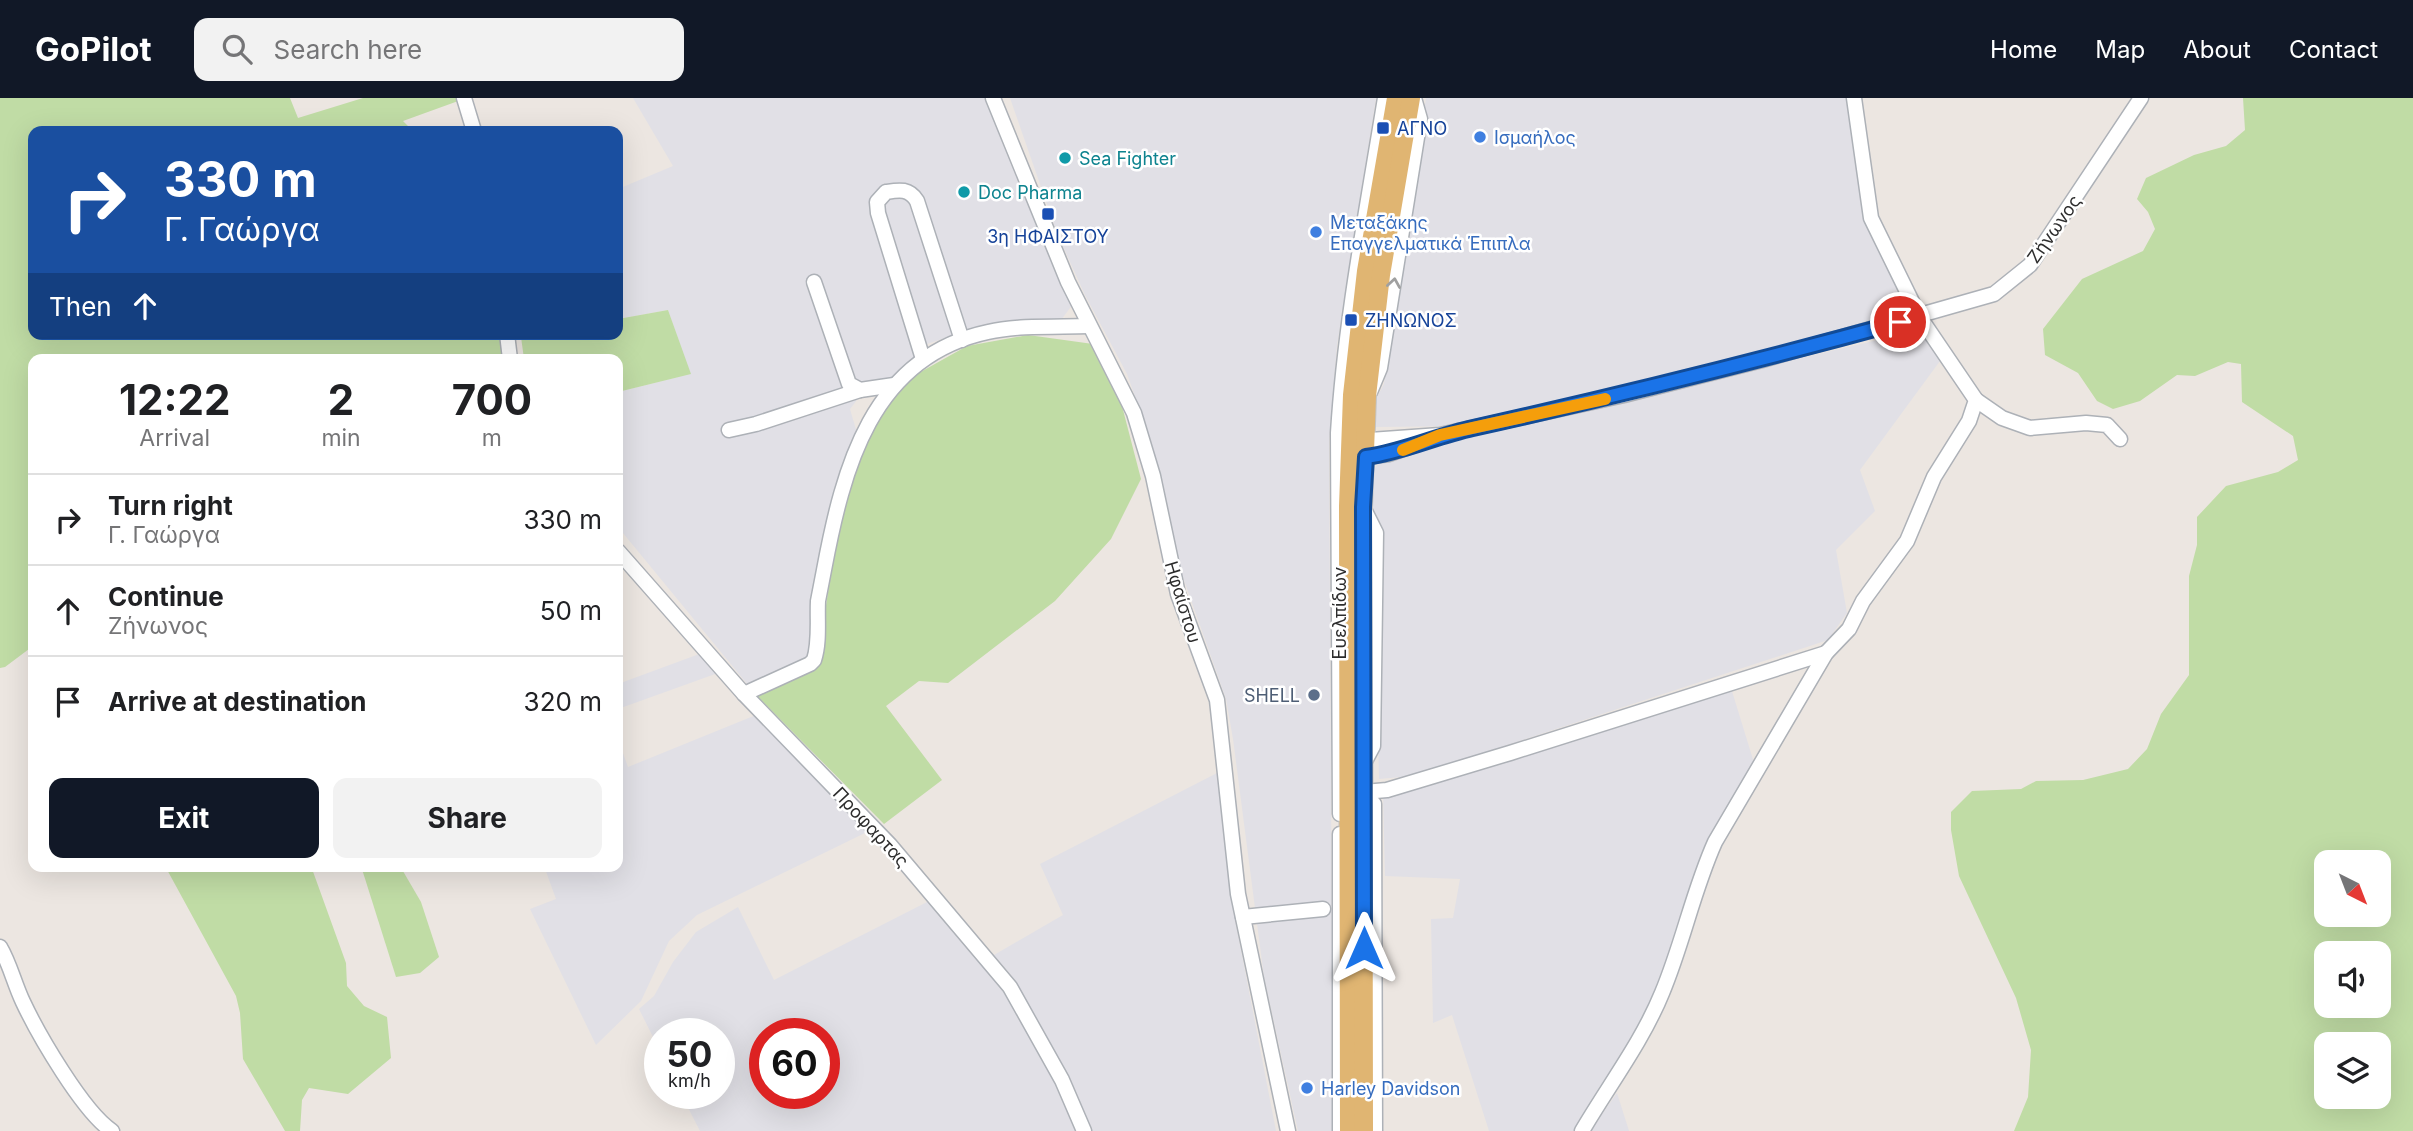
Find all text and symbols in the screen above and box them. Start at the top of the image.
search box [194,18,684,81]
text: GoPilot [35,29,152,69]
icon: search [218,30,256,68]
text: Search here [274,34,422,65]
text: Home [1990,35,2057,64]
text: Map [2095,35,2145,64]
text: About [2183,35,2251,64]
text: Contact [2289,35,2378,64]
place label: ΑΓΝΟ [1397,118,1447,139]
marker: ΑΓΝΟ [1375,120,1391,136]
place label: Ισμαήλος [1494,127,1576,148]
marker: Ισμαήλος [1472,129,1488,145]
place label: Sea Fighter [1079,148,1176,169]
text: 330 m [164,150,317,209]
marker: Sea Fighter [1057,150,1073,166]
icon: right [49,154,140,245]
place label: Doc Pharma [978,182,1082,203]
marker: Doc Pharma [956,184,972,200]
street label: Ζήνωνος [2023,191,2085,267]
marker: 3η ΗΦΑΙΣΤΟΥ [1040,206,1056,222]
text: Γ. Γαώργα [164,210,320,249]
place label: Μεταξάκης Επαγγελματικά Έπιπλα [1330,212,1531,254]
marker: Μεταξάκης Επαγγελματικά Έπιπλα [1308,224,1324,240]
place label: 3η ΗΦΑΙΣΤΟΥ [987,226,1109,247]
one-way arrow [1386,277,1401,289]
icon: ahead [126,287,164,325]
text: Then [49,291,112,322]
pin [1870,292,1930,352]
icon: arrive [1881,303,1919,341]
place label: ΖΗΝΩΝΟΣ [1365,310,1457,331]
marker: ΖΗΝΩΝΟΣ [1343,312,1359,328]
text: 12:22 [119,374,230,425]
text: 2 [328,374,354,425]
text: 700 [452,374,532,425]
text: Arrival [139,424,210,452]
text: min [321,424,361,452]
text: m [482,424,502,452]
text: Turn right [108,490,233,521]
icon: right [49,501,87,539]
text: 330 m [523,504,602,535]
text: Γ. Γαώργα [108,521,220,549]
street label: Ηφαίστου [1161,559,1205,645]
street label: Ευελπίδων [1329,566,1350,659]
text: Continue [108,581,224,612]
icon: ahead [49,592,87,630]
text: 50 m [540,595,602,626]
text: Ζήνωνος [108,612,208,640]
icon: arrive [49,683,87,721]
place label: SHELL [1244,685,1300,706]
text: Arrive at destination [108,686,367,717]
text: 320 m [524,686,602,717]
marker: SHELL [1306,687,1322,703]
button: Exit [49,778,319,858]
button: Share [333,778,602,858]
street label: Προφαρτας [829,783,913,871]
north arrow [2314,850,2390,928]
map controls [2314,850,2391,1109]
position arrow [1327,911,1401,985]
button: sound [2314,941,2391,1018]
speed limit sign: 60 [749,1018,840,1109]
button: layers [2314,1032,2391,1109]
text: 50 [667,1033,712,1075]
text: km/h [668,1070,711,1091]
place label: Harley Davidson [1321,1078,1460,1099]
marker: Harley Davidson [1299,1080,1315,1096]

